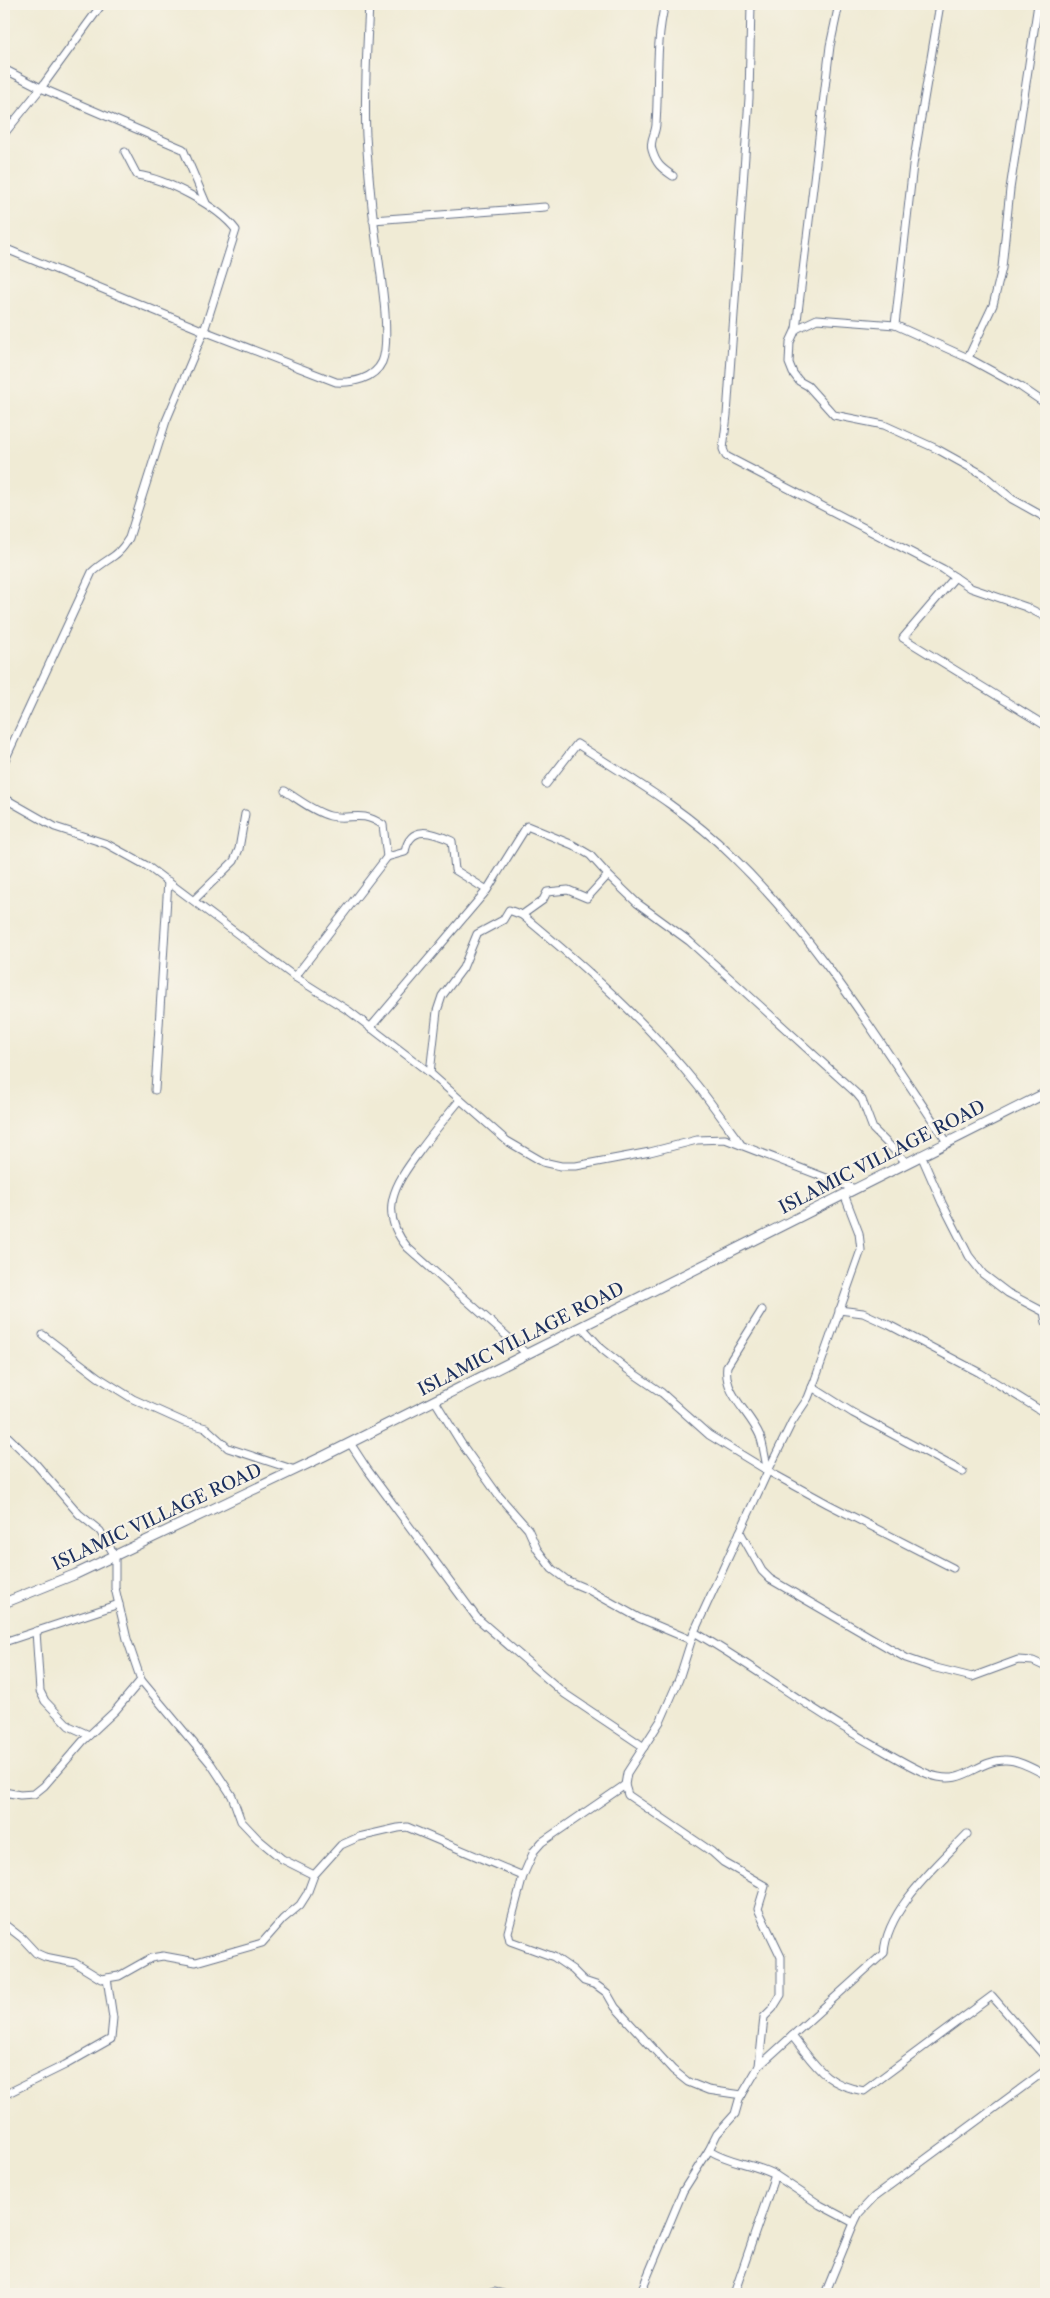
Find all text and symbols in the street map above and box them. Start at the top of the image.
street label: ISLAMIC VILLAGE ROAD [775,1095,989,1219]
street label: ISLAMIC VILLAGE ROAD [414,1277,628,1401]
street label: ISLAMIC VILLAGE ROAD [49,1459,265,1575]

